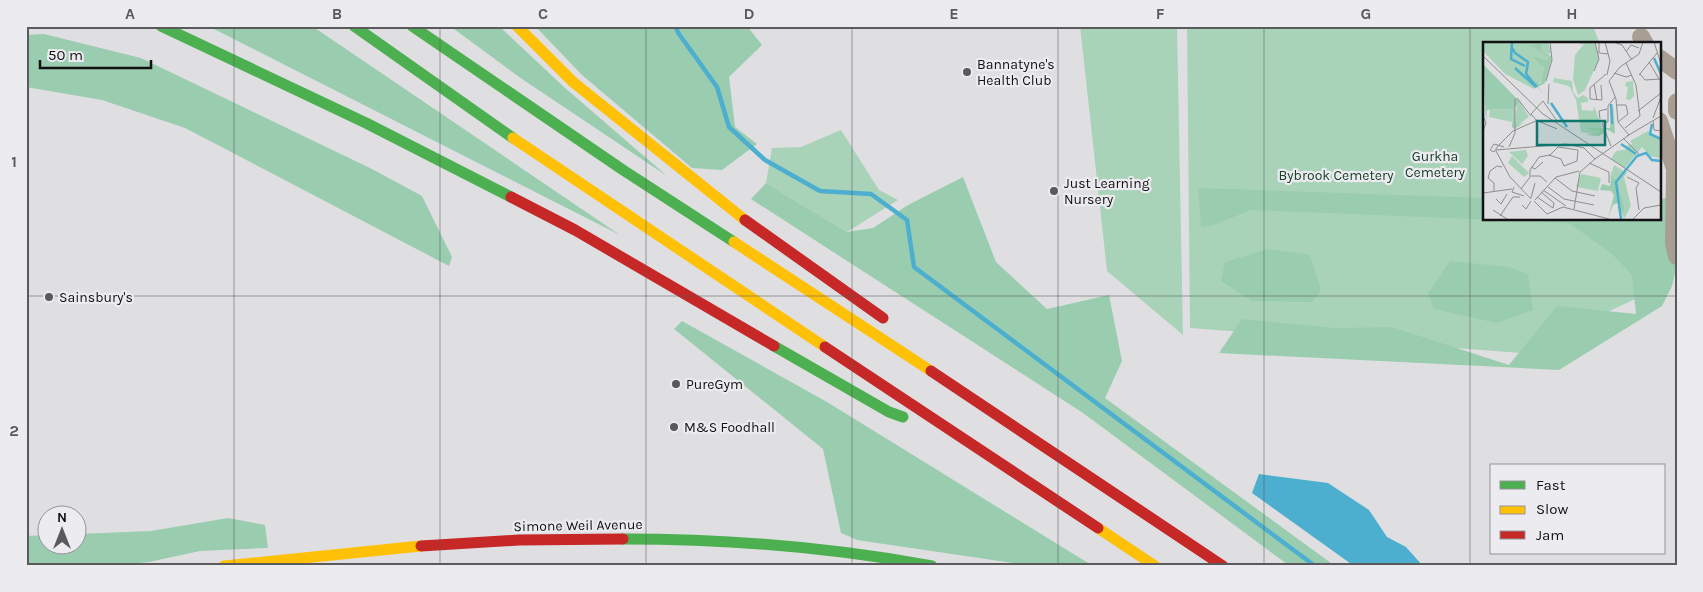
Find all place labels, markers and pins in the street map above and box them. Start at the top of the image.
place label: Bannatyne's Health Club [977,56,1055,89]
marker: Bannatyne's Health Club [961,66,973,78]
place label: Just Learning Nursery [1064,175,1150,208]
marker: Just Learning Nursery [1048,185,1060,197]
place label: Sainsbury's [59,289,133,306]
marker: Sainsbury's [43,291,55,303]
place label: PureGym [686,376,743,393]
marker: PureGym [670,378,682,390]
place label: M&S Foodhall [684,419,775,436]
marker: M&S Foodhall [668,421,680,433]

